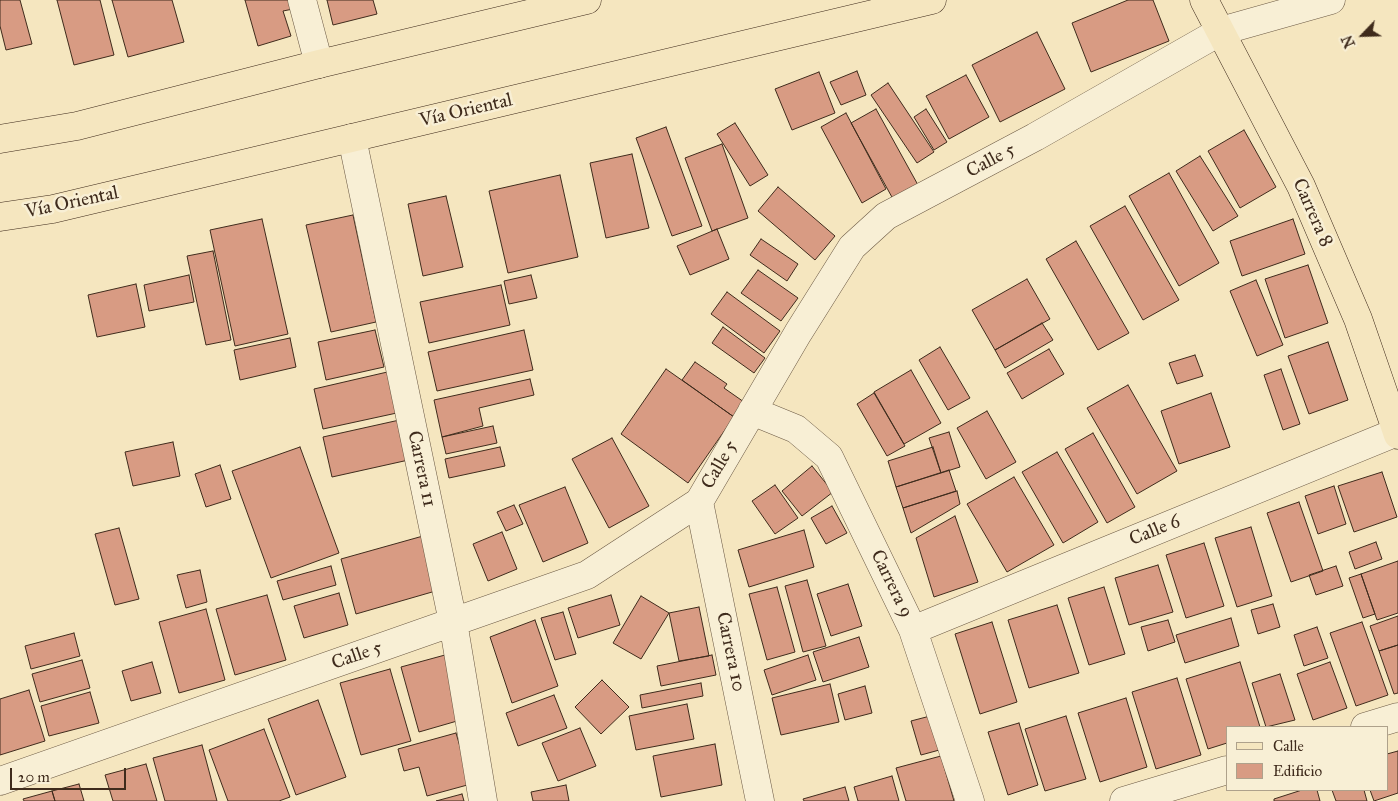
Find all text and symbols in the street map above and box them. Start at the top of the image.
north arrow [1338,10,1388,60]
text: N [1339,32,1359,50]
street label: Vía Oriental [417,89,515,133]
street label: Calle 5 [963,139,1019,183]
street label: Carrera 8 [1287,175,1337,251]
street label: Vía Oriental [23,182,121,224]
street label: Carrera 11 [402,429,440,509]
street label: Calle 5 [697,437,743,493]
street label: Calle 6 [1126,511,1184,551]
street label: Carrera 9 [865,546,917,622]
street label: Carrera 10 [710,610,750,694]
street label: Calle 5 [329,637,385,675]
legend [1226,726,1388,791]
text: Calle [1273,737,1304,755]
scale bar [12,758,129,790]
text: Edificio [1273,762,1322,780]
text: 20 m [18,768,50,786]

